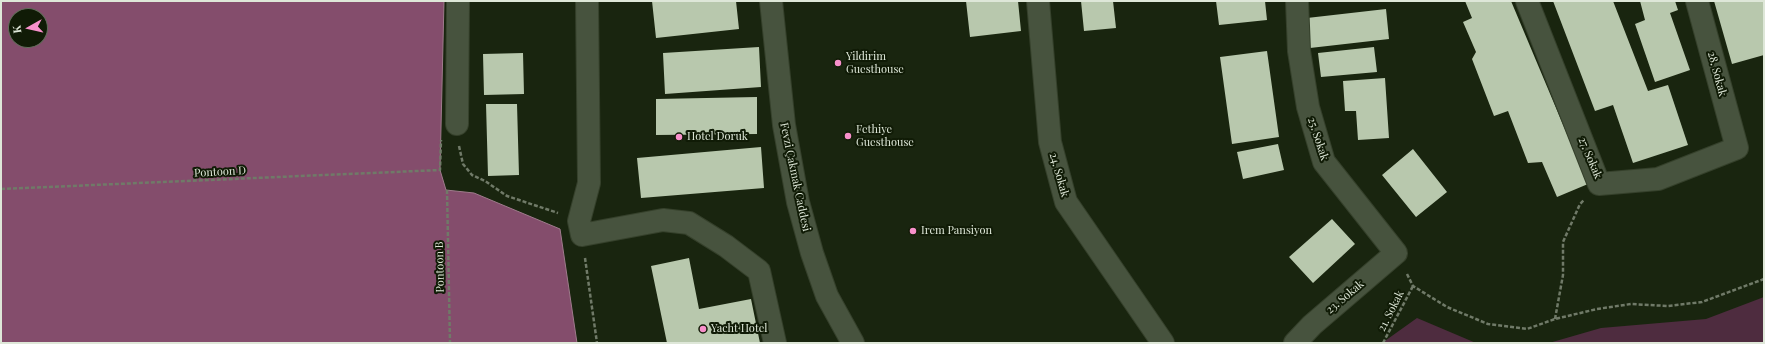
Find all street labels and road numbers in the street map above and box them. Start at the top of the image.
street label: 28. Sokak [1705,50,1729,98]
street label: 25. Sokak [1305,116,1331,162]
street label: Fevzi Çakmak Caddesi [777,121,813,233]
street label: 27. Sokak [1575,135,1605,181]
street label: 24. Sokak [1046,151,1072,199]
street label: Pontoon D [194,164,246,180]
street label: Pontoon B [433,241,447,293]
street label: 23. Sokak [1323,277,1367,317]
street label: 21. Sokak [1375,288,1407,334]

